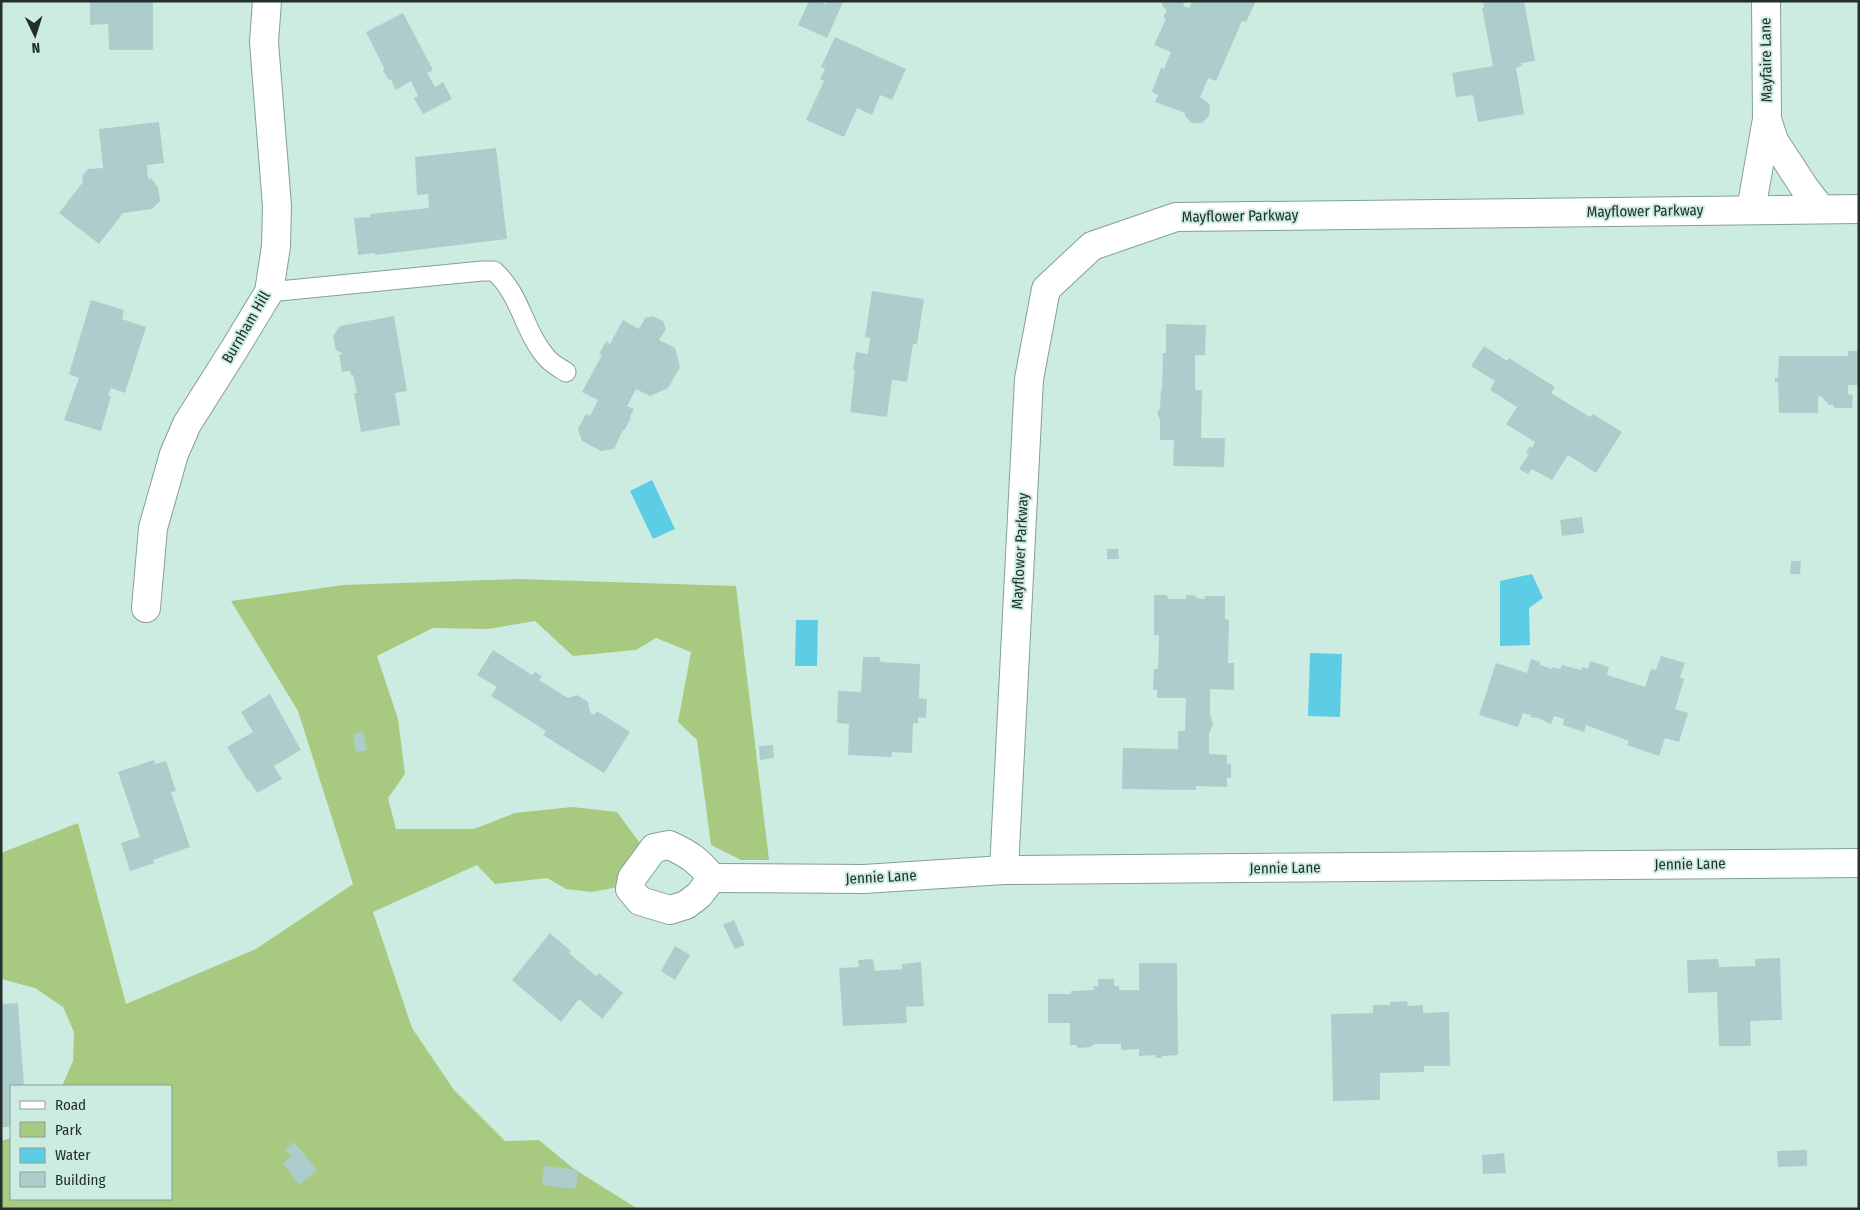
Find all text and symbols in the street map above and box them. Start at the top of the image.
north arrow [10,10,60,60]
street label: Mayfaire Lane [1756,17,1776,103]
text: N [31,39,41,56]
street label: Mayflower Parkway [1587,201,1704,221]
street label: Mayflower Parkway [1182,206,1299,226]
street label: Burnham Hill [218,288,274,366]
street label: Mayflower Parkway [1008,492,1032,610]
street label: Jennie Lane [1654,854,1726,874]
street label: Jennie Lane [1249,858,1321,878]
street label: Jennie Lane [845,866,917,888]
legend [10,1085,172,1200]
text: Road [55,1096,86,1114]
text: Park [55,1121,82,1139]
text: Water [55,1146,91,1164]
text: Building [55,1171,106,1189]

